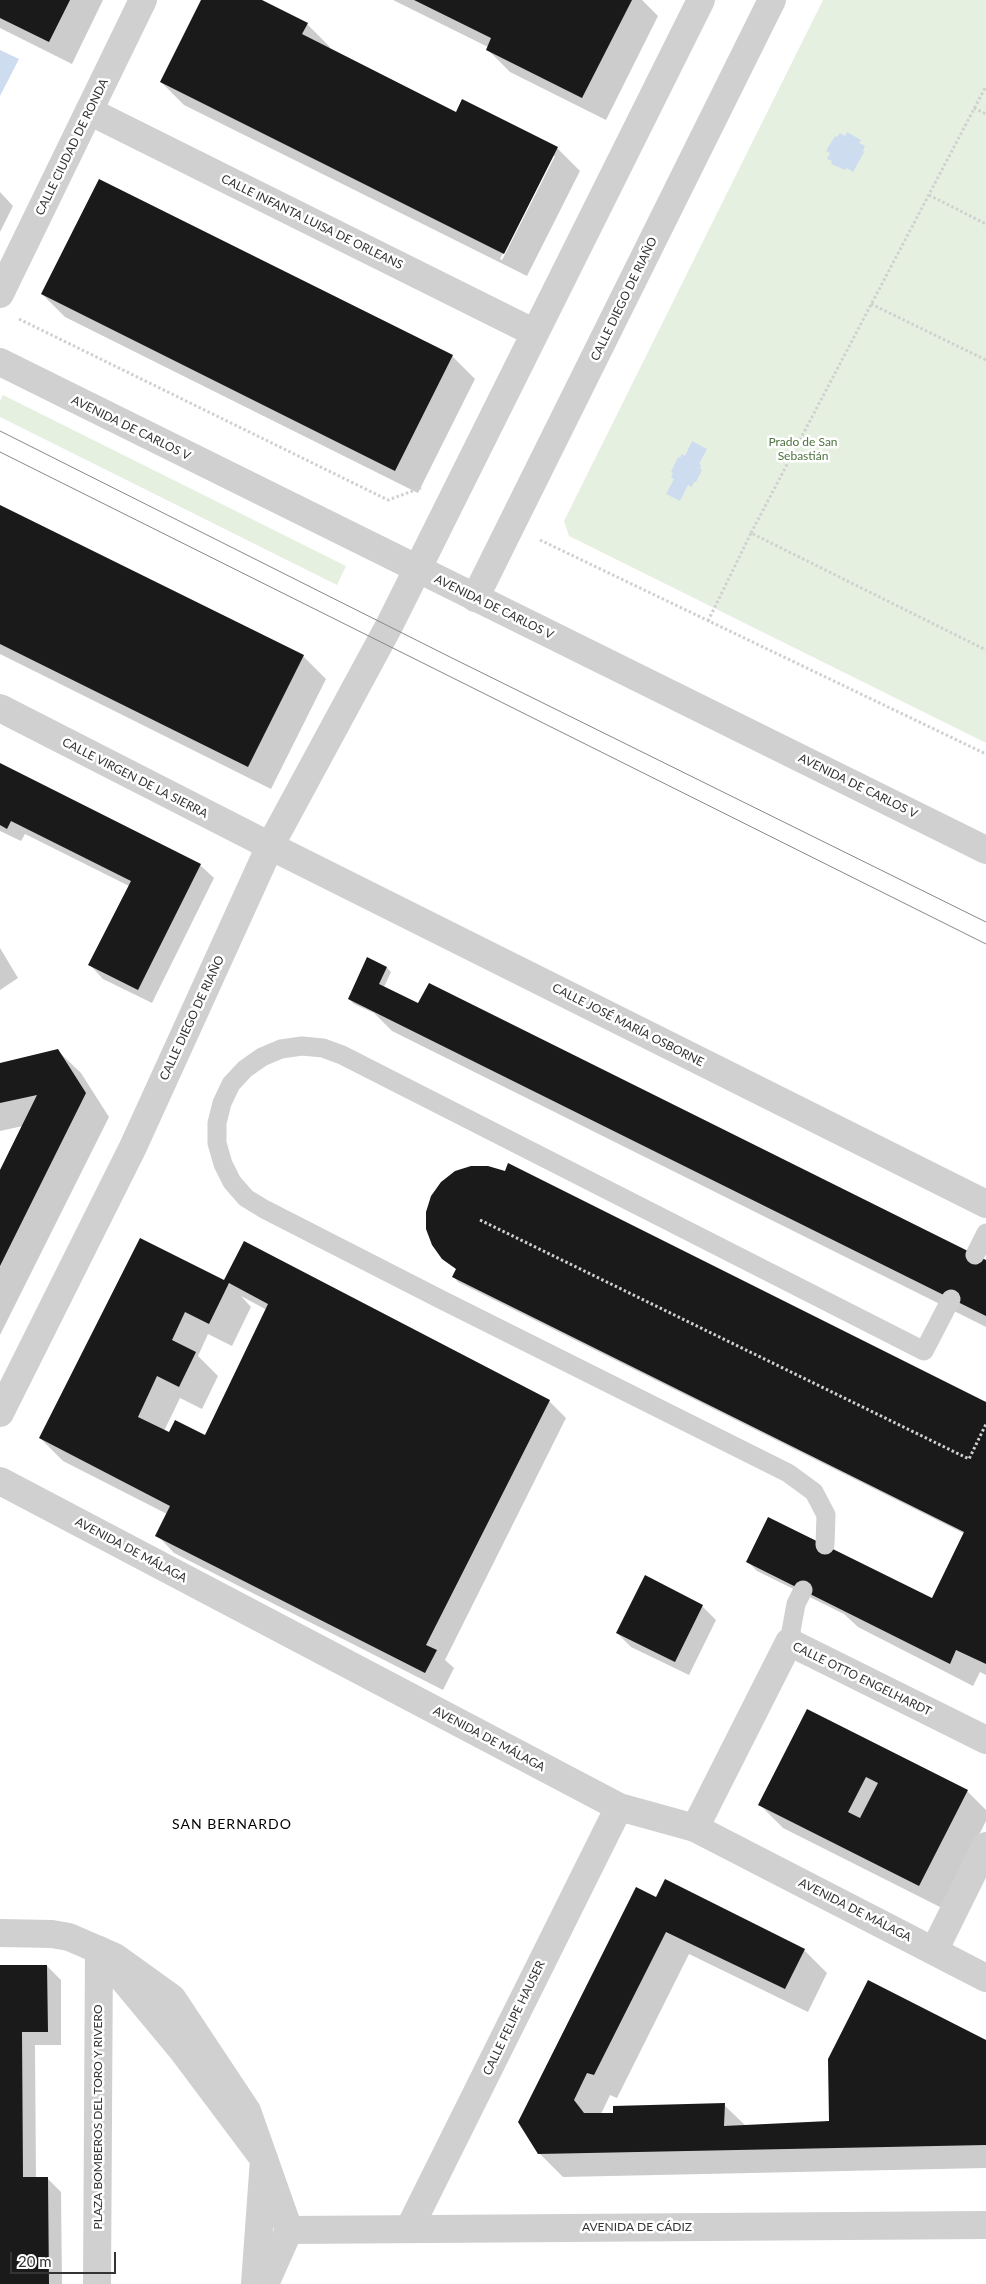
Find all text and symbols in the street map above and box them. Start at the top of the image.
street label: CALLE CIUDAD DE RONDA [33,76,111,218]
street label: CALLE INFANTA LUISA DE ORLEANS [219,172,405,272]
street label: CALLE DIEGO DE RIAÑO [588,235,660,363]
street label: AVENIDA DE CARLOS V [69,393,193,463]
park label: Prado de San Sebastián [768,435,838,463]
street label: AVENIDA DE CARLOS V [432,572,556,642]
street label: CALLE VIRGEN DE LA SIERRA [60,735,210,821]
street label: AVENIDA DE CARLOS V [796,751,920,821]
street label: CALLE DIEGO DE RIAÑO [157,953,227,1083]
street label: CALLE JOSÉ MARÍA OSBORNE [550,980,706,1070]
street label: AVENIDA DE MÁLAGA [73,1514,189,1586]
street label: CALLE OTTO ENGELHARDT [790,1639,934,1719]
street label: AVENIDA DE MÁLAGA [431,1703,547,1775]
district label: SAN BERNARDO [171,1816,293,1832]
street label: AVENIDA DE MÁLAGA [796,1875,914,1945]
street label: CALLE FELIPE HAUSER [480,1958,548,2078]
street label: PLAZA BOMBEROS DEL TORO Y RIVERO [91,2005,105,2229]
street label: AVENIDA DE CÁDIZ [582,2220,692,2234]
scale bar [12,2242,119,2274]
text: 20 m [18,2252,52,2270]

